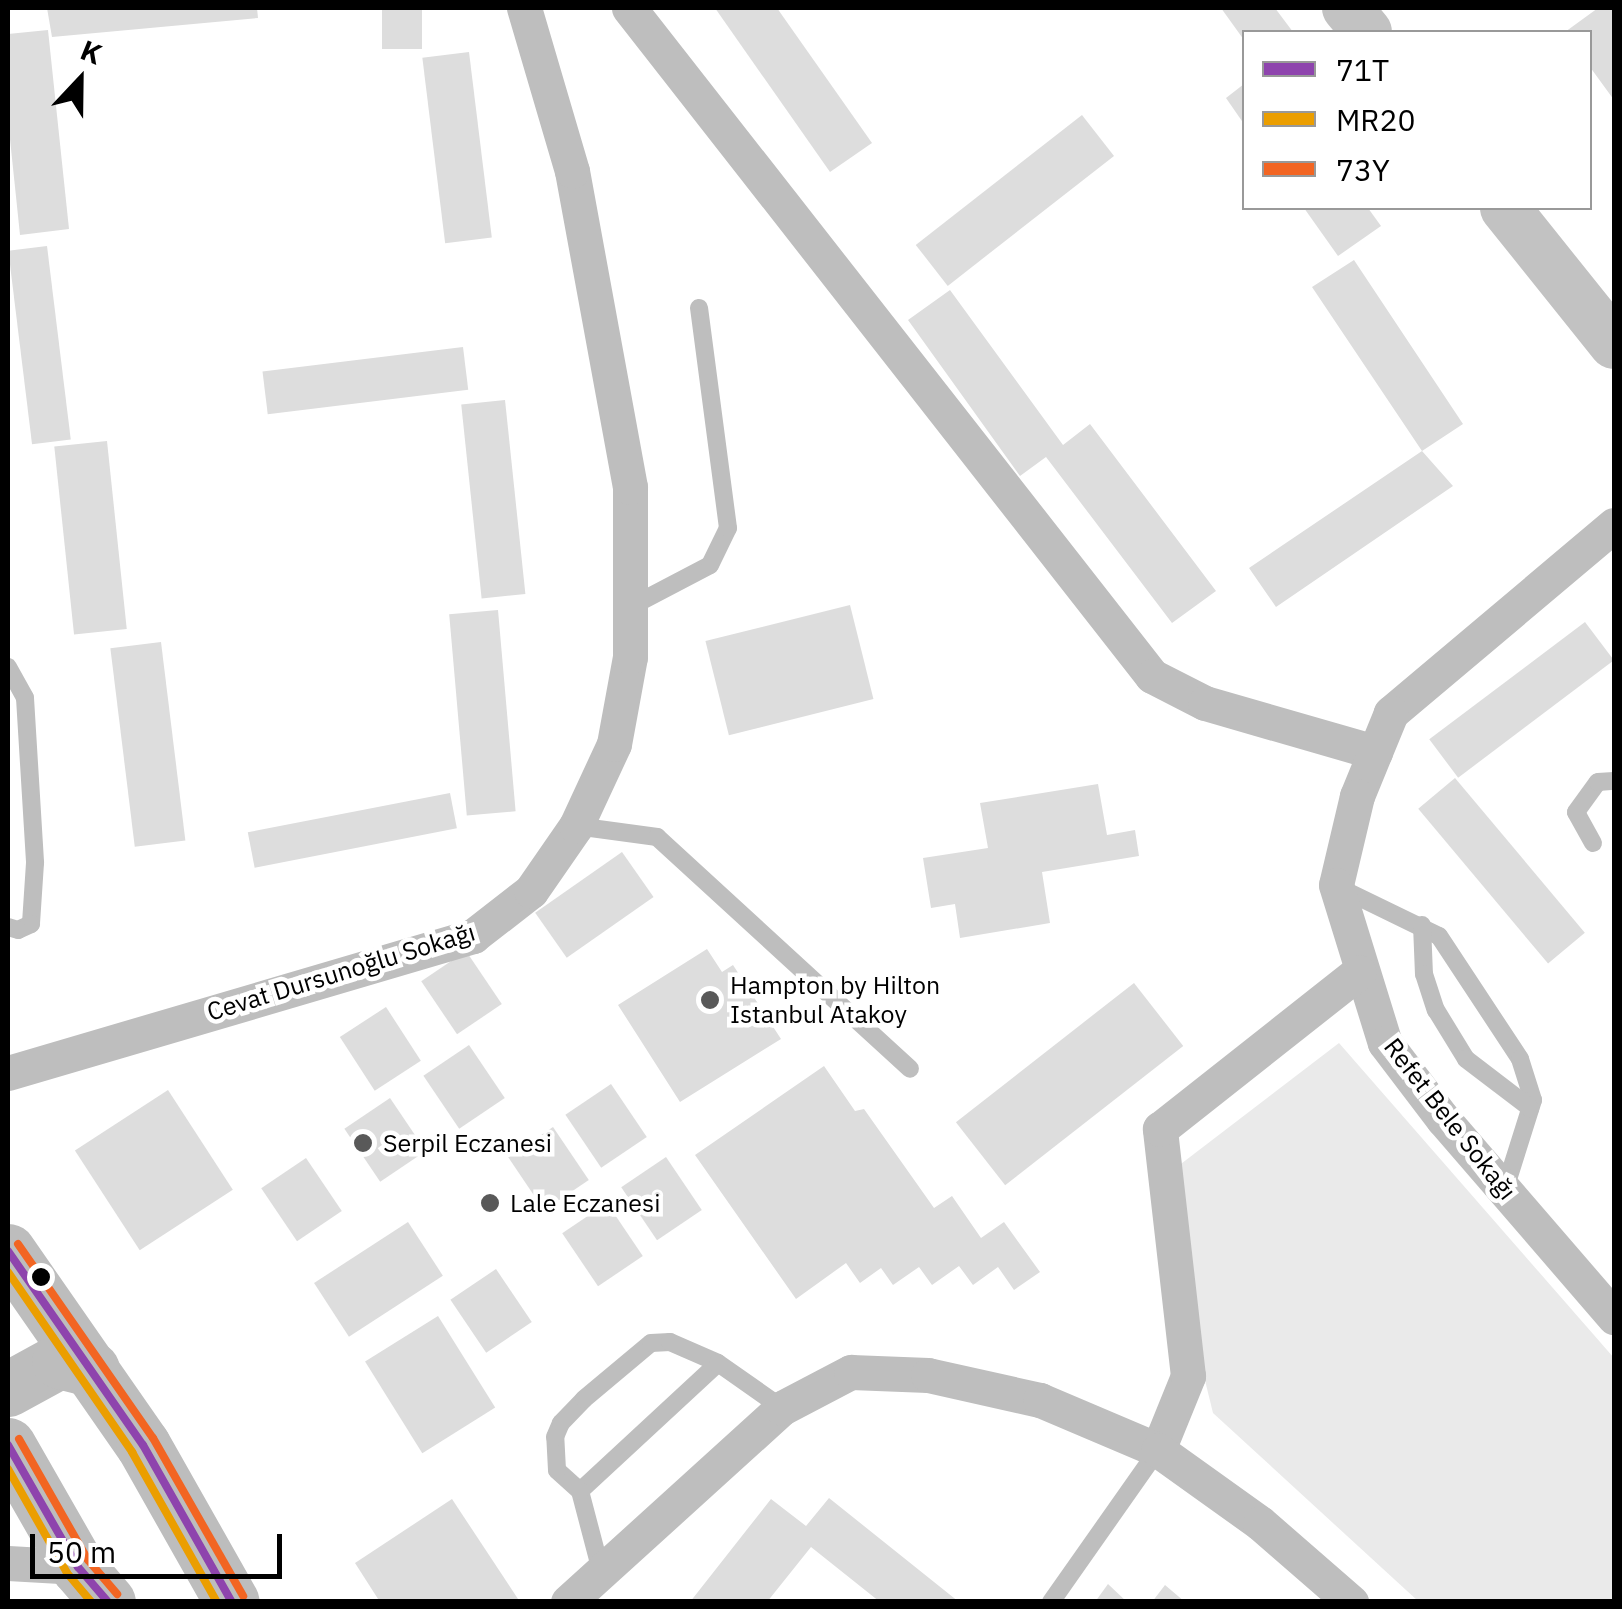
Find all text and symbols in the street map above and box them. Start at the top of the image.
north arrow [30,30,130,130]
legend [1242,30,1592,210]
text: K [75,31,107,73]
text: 71T [1336,50,1389,89]
text: MR20 [1336,100,1416,139]
text: 73Y [1336,150,1390,189]
street label: Cevat Dursunoğlu Sokağı [203,917,479,1027]
place label: Hampton by Hilton Istanbul Atakoy [730,971,940,1030]
marker: Hampton by Hilton Istanbul Atakoy [699,989,721,1011]
street label: Refet Bele Sokağı [1378,1032,1522,1206]
place label: Serpil Eczanesi [383,1128,552,1158]
marker: Serpil Eczanesi [352,1132,374,1154]
place label: Lale Eczanesi [510,1188,660,1218]
marker: Lale Eczanesi [479,1192,501,1214]
unlabelled marker [31,1267,51,1287]
scale bar [35,1514,288,1576]
text: 50 m [47,1532,116,1571]

